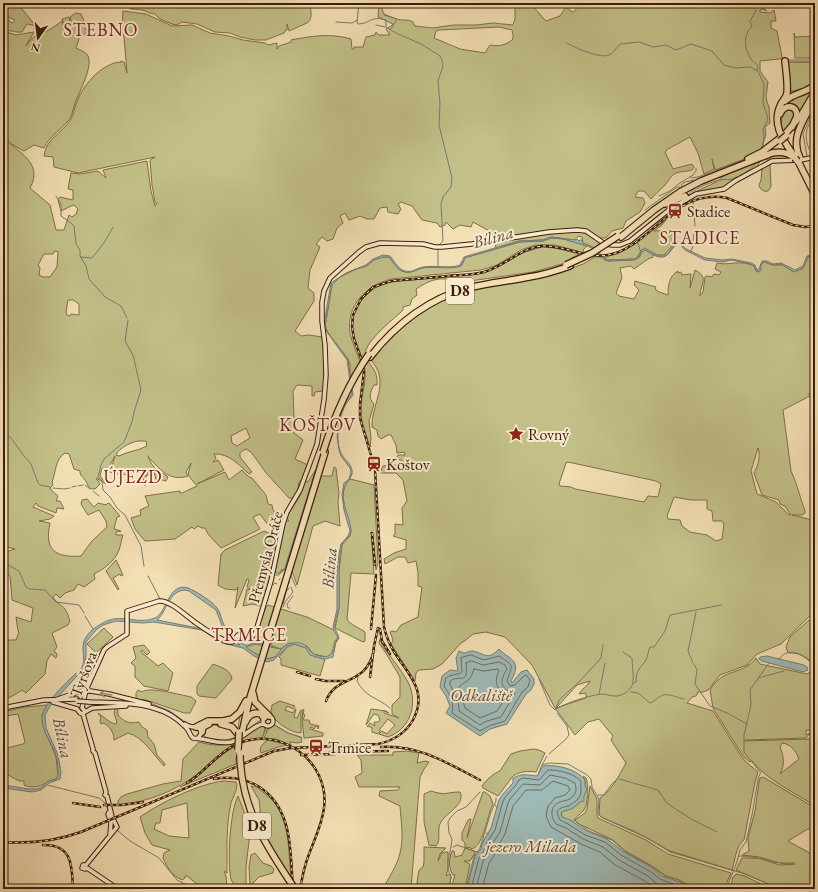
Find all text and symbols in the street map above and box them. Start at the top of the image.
north arrow [18,18,58,58]
district label: STEBNO [63,18,139,41]
text: N [29,40,42,56]
place label: Stadice [687,201,730,222]
station icon: Stadice [666,202,684,220]
water label: Bílina [469,221,516,253]
district label: STADICE [660,226,740,249]
road number: D8 [446,278,474,304]
district label: KOŠTOV [279,413,357,436]
place label: Rovný [528,424,570,445]
place icon: Rovný [507,425,525,443]
place label: Koštov [386,454,431,475]
station icon: Koštov [365,455,383,473]
district label: ÚJEZD [104,465,162,488]
street label: Přemysla Oráče [243,509,288,605]
water label: Bílina [316,547,342,590]
district label: TRMICE [211,623,287,646]
street label: Tyršova [65,648,102,700]
water label: Odkaliště [450,684,514,706]
one-way arrow [100,690,113,698]
water label: Bílina [48,715,78,760]
place label: Trmice [328,737,371,758]
station icon: Trmice [307,738,325,756]
road number: D8 [243,813,271,839]
water label: jezero Milada [482,835,576,857]

